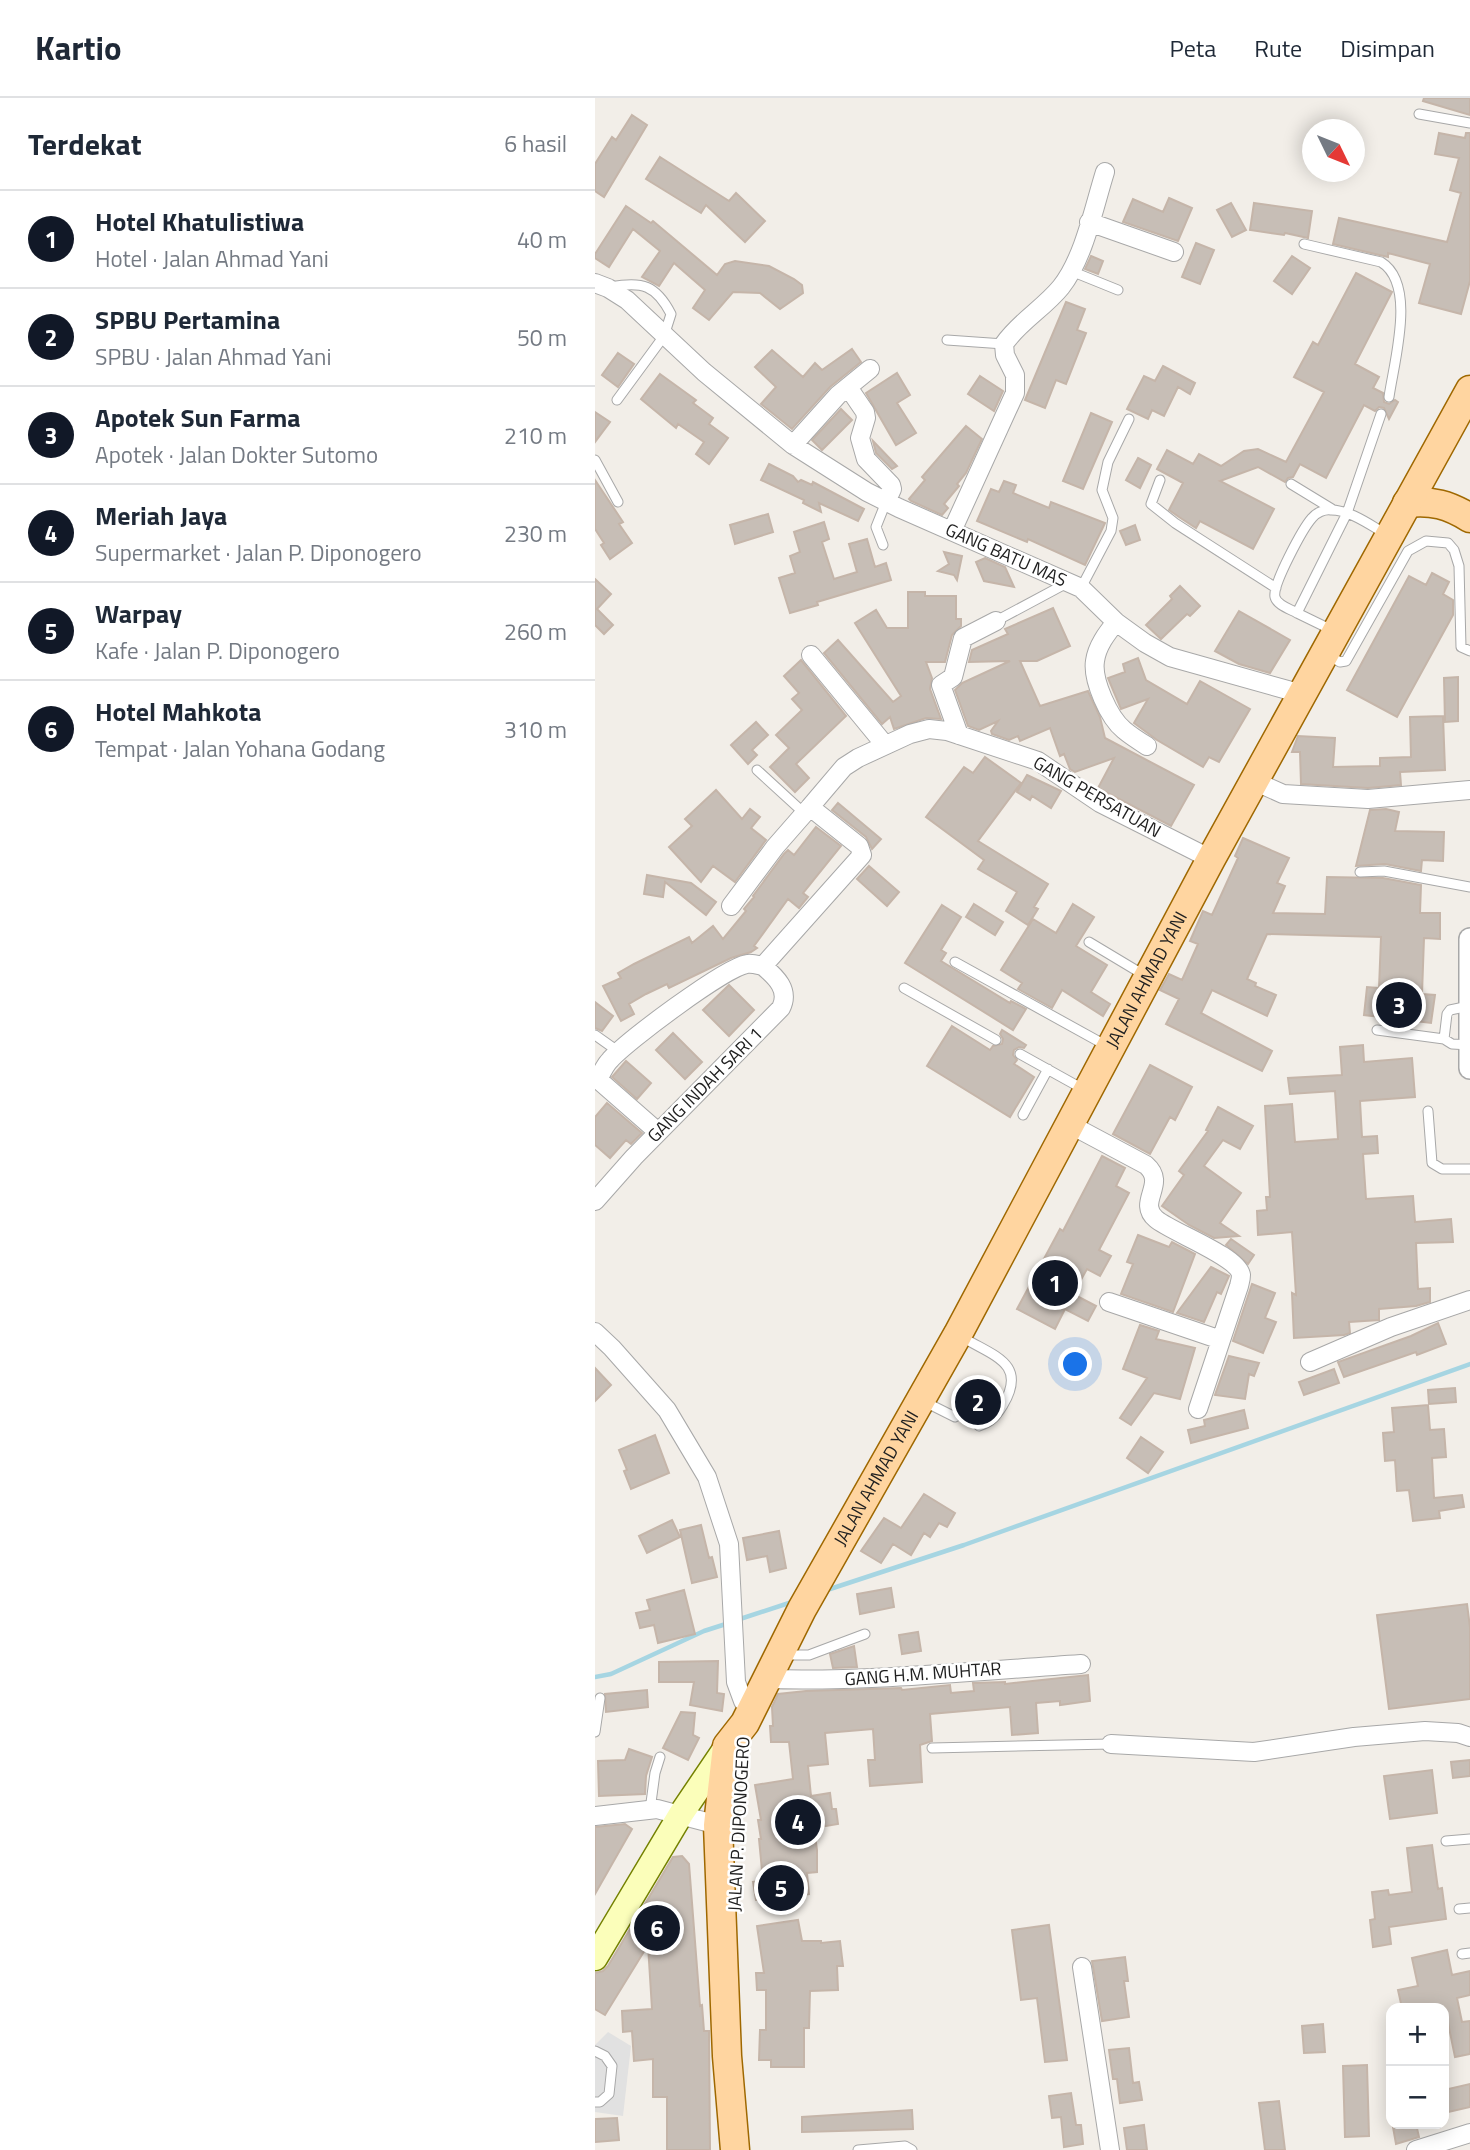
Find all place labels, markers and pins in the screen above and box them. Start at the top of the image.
pin: 3 [1376,979,1422,1031]
pin: 1 [1032,1257,1078,1309]
pin: 2 [955,1376,1001,1428]
pin: 4 [775,1796,821,1848]
pin: 5 [758,1862,804,1914]
pin: 6 [634,1902,680,1954]

